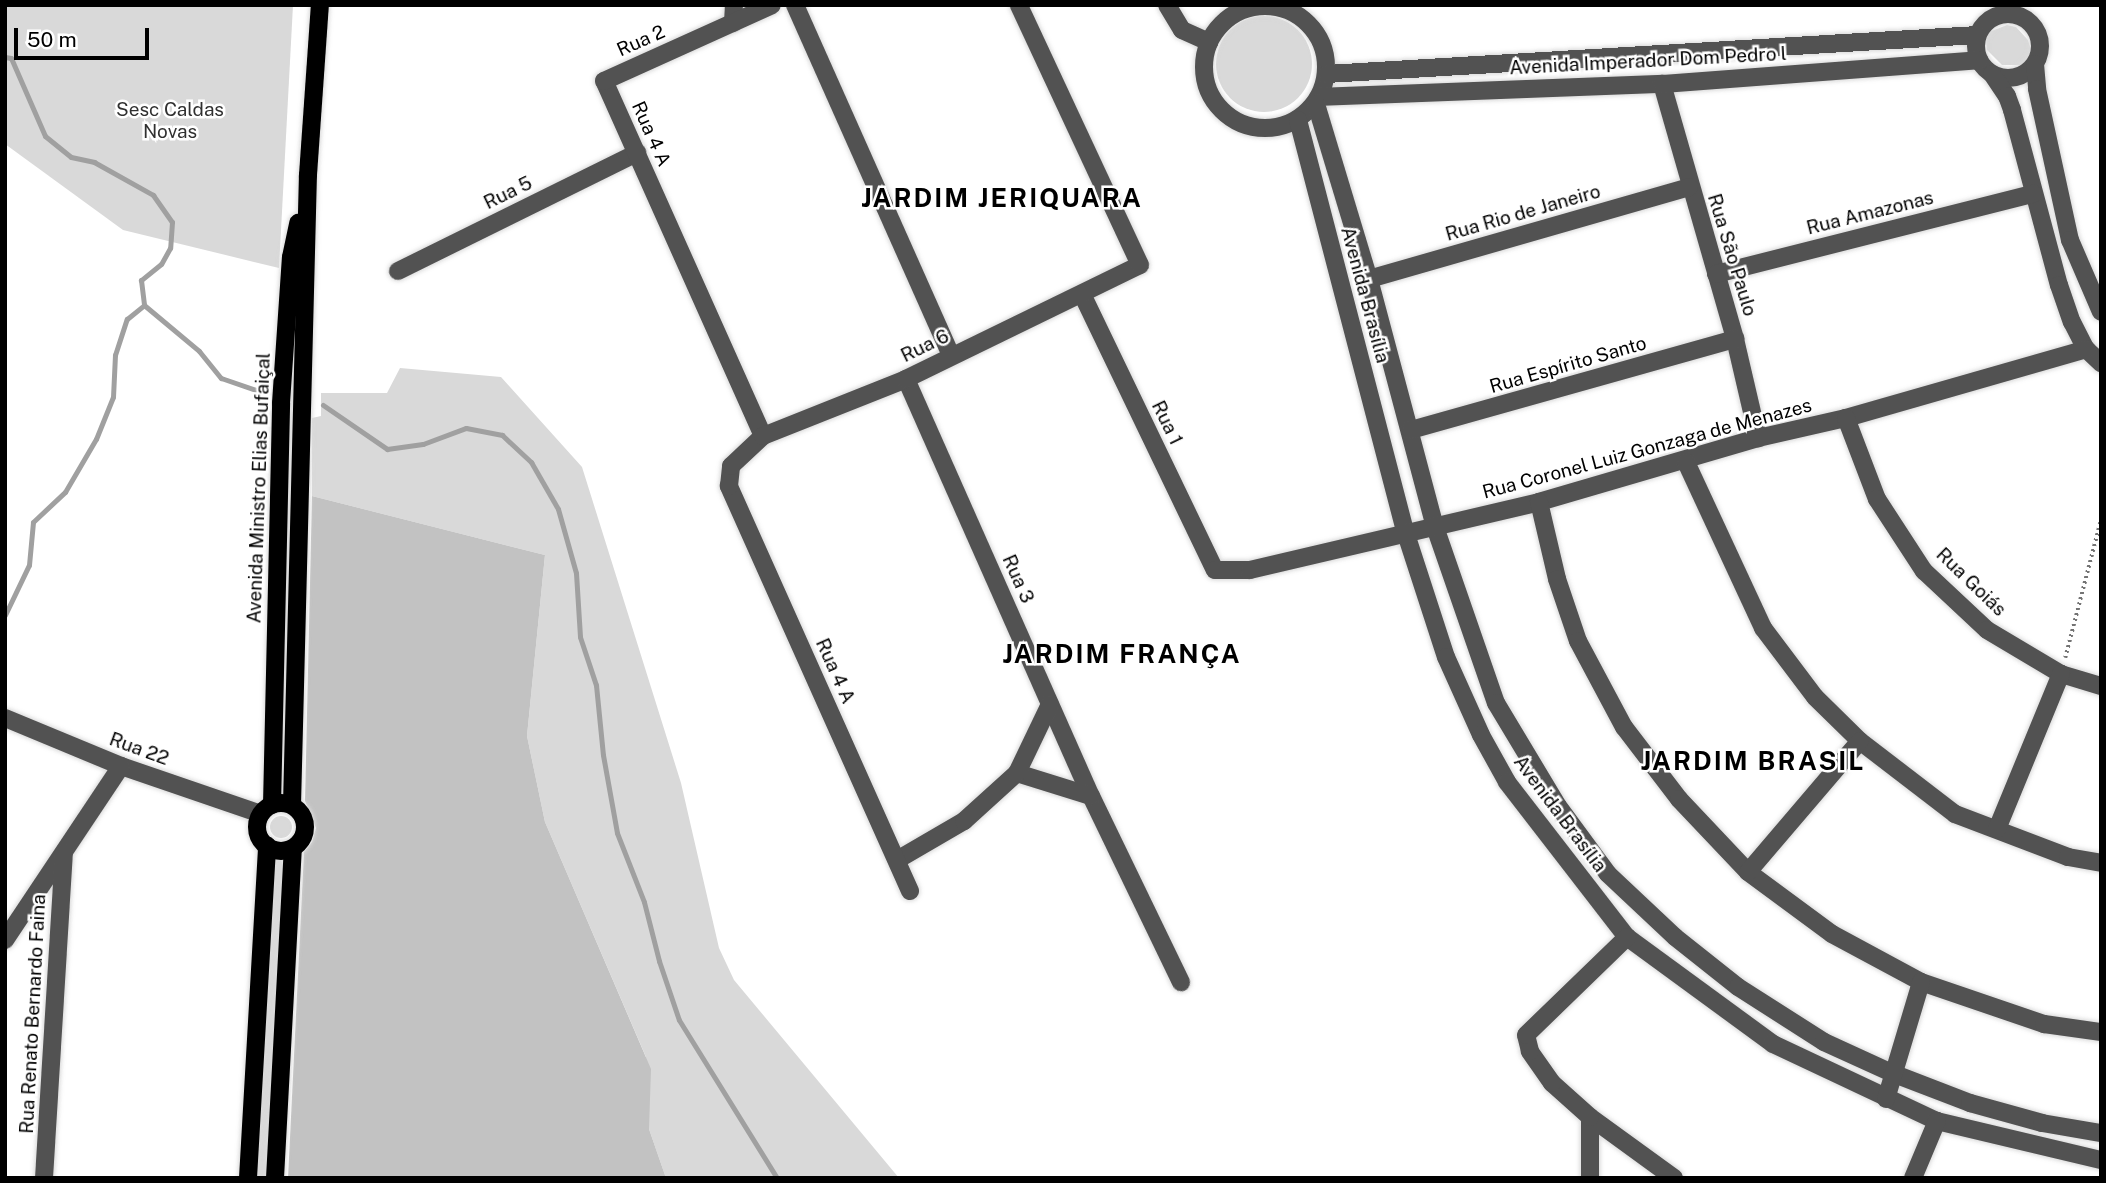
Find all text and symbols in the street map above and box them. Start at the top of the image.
scale bar [18,14,152,58]
street label: Rua 2 [613,20,669,62]
text: 50 m [27,27,77,52]
street label: Avenida Imperador Dom Pedro l [1509,42,1787,80]
street label: Rua 4 A [627,98,675,170]
park label: Sesc Caldas Novas [116,99,224,143]
street label: Rua 5 [480,172,536,214]
street label: Rua Rio de Janeiro [1443,180,1603,246]
district label: JARDIM JERIQUARA [863,182,1141,214]
street label: Rua Amazonas [1804,186,1936,240]
street label: Rua São Paulo [1703,191,1761,319]
street label: Avenida Brasília [1336,224,1394,366]
street label: Rua 6 [897,325,953,367]
street label: Rua Espírito Santo [1487,332,1649,398]
street label: Avenida Ministro Elias Bufaiçal [243,352,275,624]
street label: Rua Coronel Luiz Gonzaga de Menazes [1480,394,1814,504]
street label: Rua 1 [1147,397,1187,449]
street label: Rua Goiás [1931,543,2011,621]
street label: Rua 3 [997,551,1039,607]
street label: Rua 4 A [811,635,859,707]
district label: JARDIM FRANÇA [1004,638,1240,670]
street label: Rua 22 [106,728,172,770]
district label: JARDIM BRASIL [1642,745,1864,777]
street label: Avenida Brasília [1509,751,1611,877]
street label: Rua Renato Bernardo Faina [15,894,51,1134]

